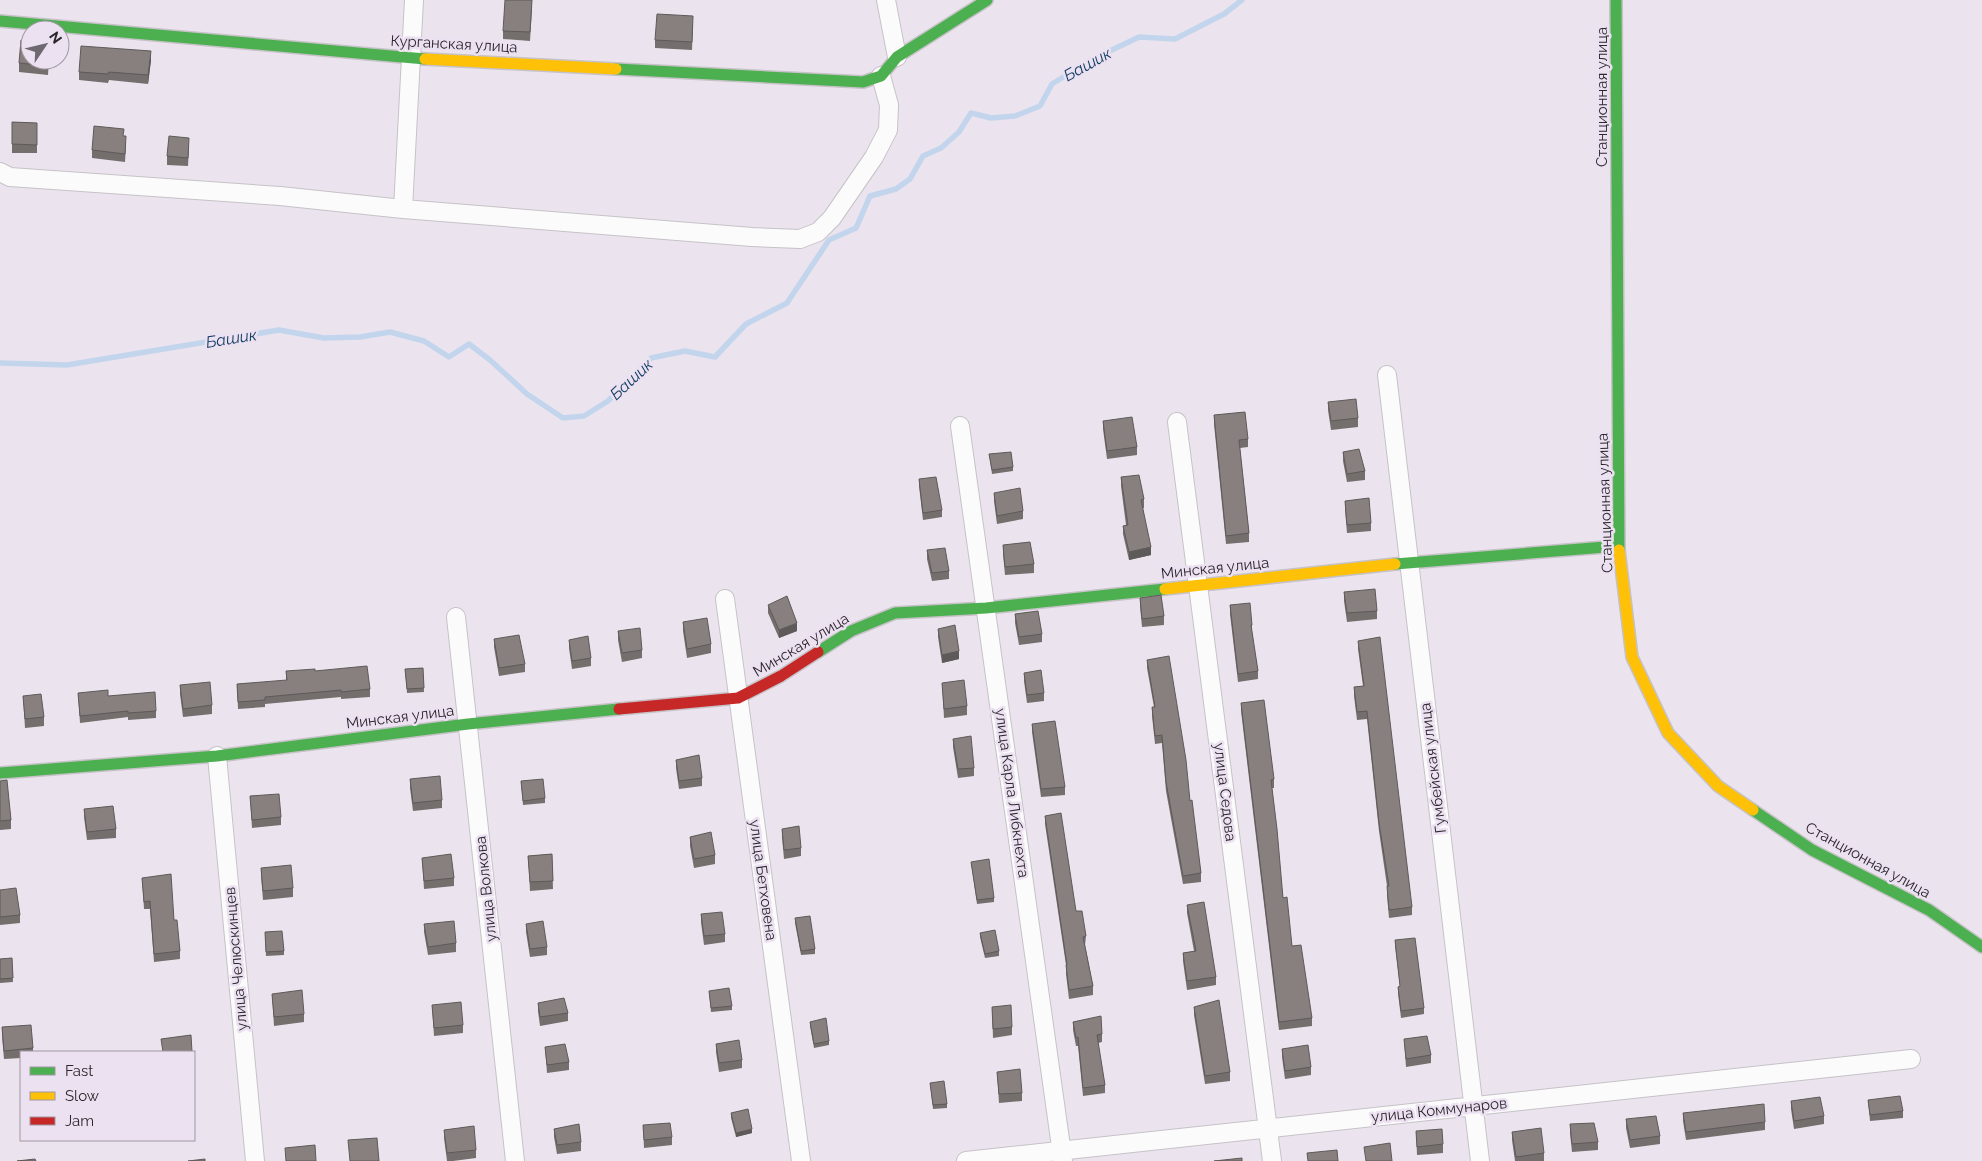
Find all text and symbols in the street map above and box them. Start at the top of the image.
north arrow [20,20,70,70]
street label: Станционная улица [1593,27,1611,167]
text: N [46,29,65,47]
street label: Курганская улица [390,32,518,56]
water label: Башик [1060,44,1114,85]
water label: Башик [204,325,258,352]
water label: Башик [606,355,657,404]
street label: Станционная улица [1594,433,1616,573]
street label: Минская улица [1160,553,1270,583]
street label: Минская улица [750,609,852,681]
street label: Минская улица [345,701,455,733]
street label: Гумбейская улица [1416,702,1450,834]
street label: улица Карла Либкнехта [991,707,1033,879]
street label: улица Седова [1210,742,1240,842]
street label: улица Бетховена [746,818,780,942]
street label: Станционная улица [1802,818,1934,902]
street label: улица Волкова [471,835,501,943]
street label: улица Челюскинцев [221,886,251,1032]
legend [20,1051,195,1141]
text: Fast [65,1062,93,1080]
text: Slow [65,1087,99,1105]
street label: улица Коммунаров [1370,1094,1508,1126]
text: Jam [65,1112,94,1130]

